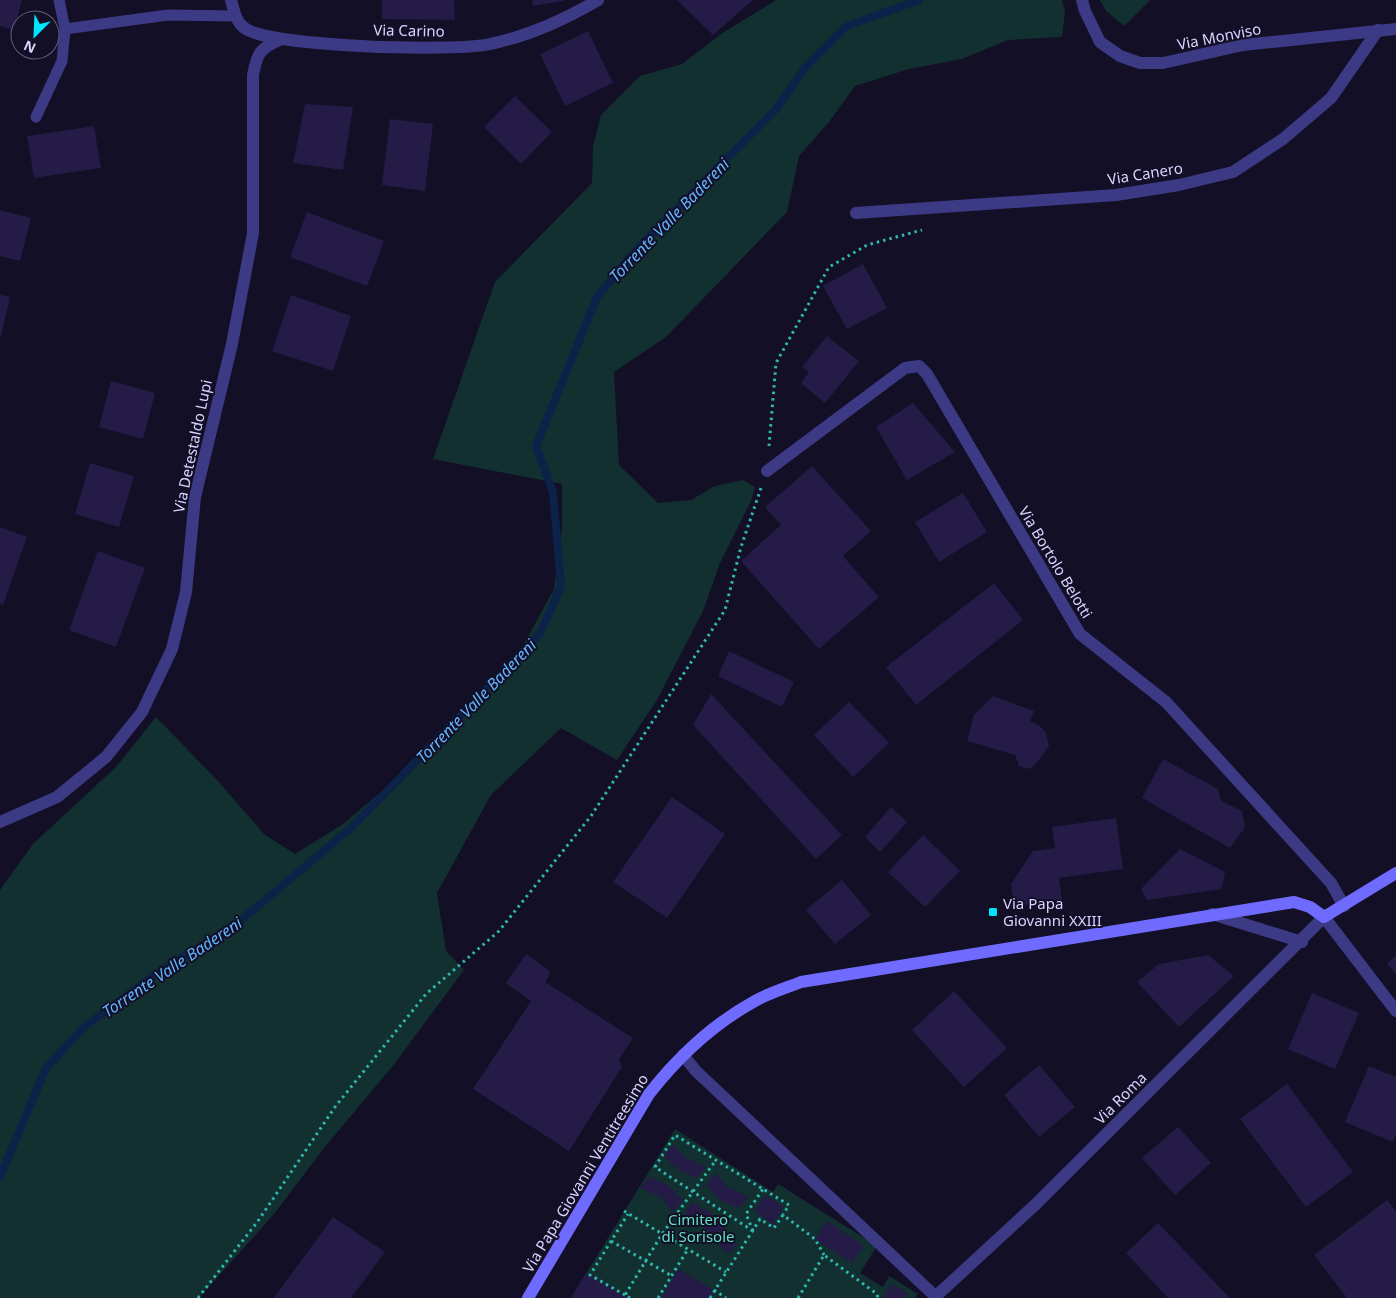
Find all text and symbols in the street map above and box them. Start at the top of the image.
north arrow [10,10,60,60]
street label: Via Monviso [1175,18,1263,54]
street label: Via Carino [373,19,445,41]
text: N [20,36,39,58]
water label: Torrente Valle Badereni [604,153,735,287]
street label: Via Canero [1106,157,1184,189]
street label: Via Detestaldo Lupi [168,378,216,514]
street label: Via Bortolo Belotti [1015,502,1097,622]
water label: Torrente Valle Badereni [411,634,542,768]
place label: Via Papa Giovanni XXIII [1003,893,1102,930]
marker: Via Papa Giovanni XXIII [987,906,999,918]
water label: Torrente Valle Badereni [98,911,247,1022]
street label: Via Roma [1090,1068,1150,1128]
street label: Via Papa Giovanni Ventitreesimo [518,1070,652,1276]
park label: Cimitero di Sorisole [662,1209,734,1246]

